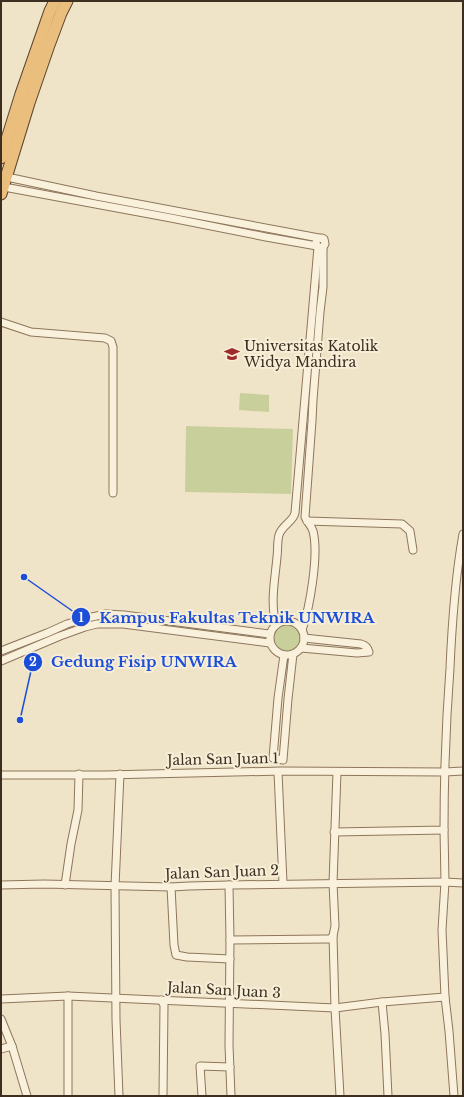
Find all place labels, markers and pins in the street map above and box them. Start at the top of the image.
place label: Universitas Katolik Widya Mandira [243,337,379,371]
school or university icon: Universitas Katolik Widya Mandira [223,345,241,363]
callout: Kampus Fakultas Teknik UNWIRA [71,604,383,631]
callout: Gedung Fisip UNWIRA [23,649,245,676]

